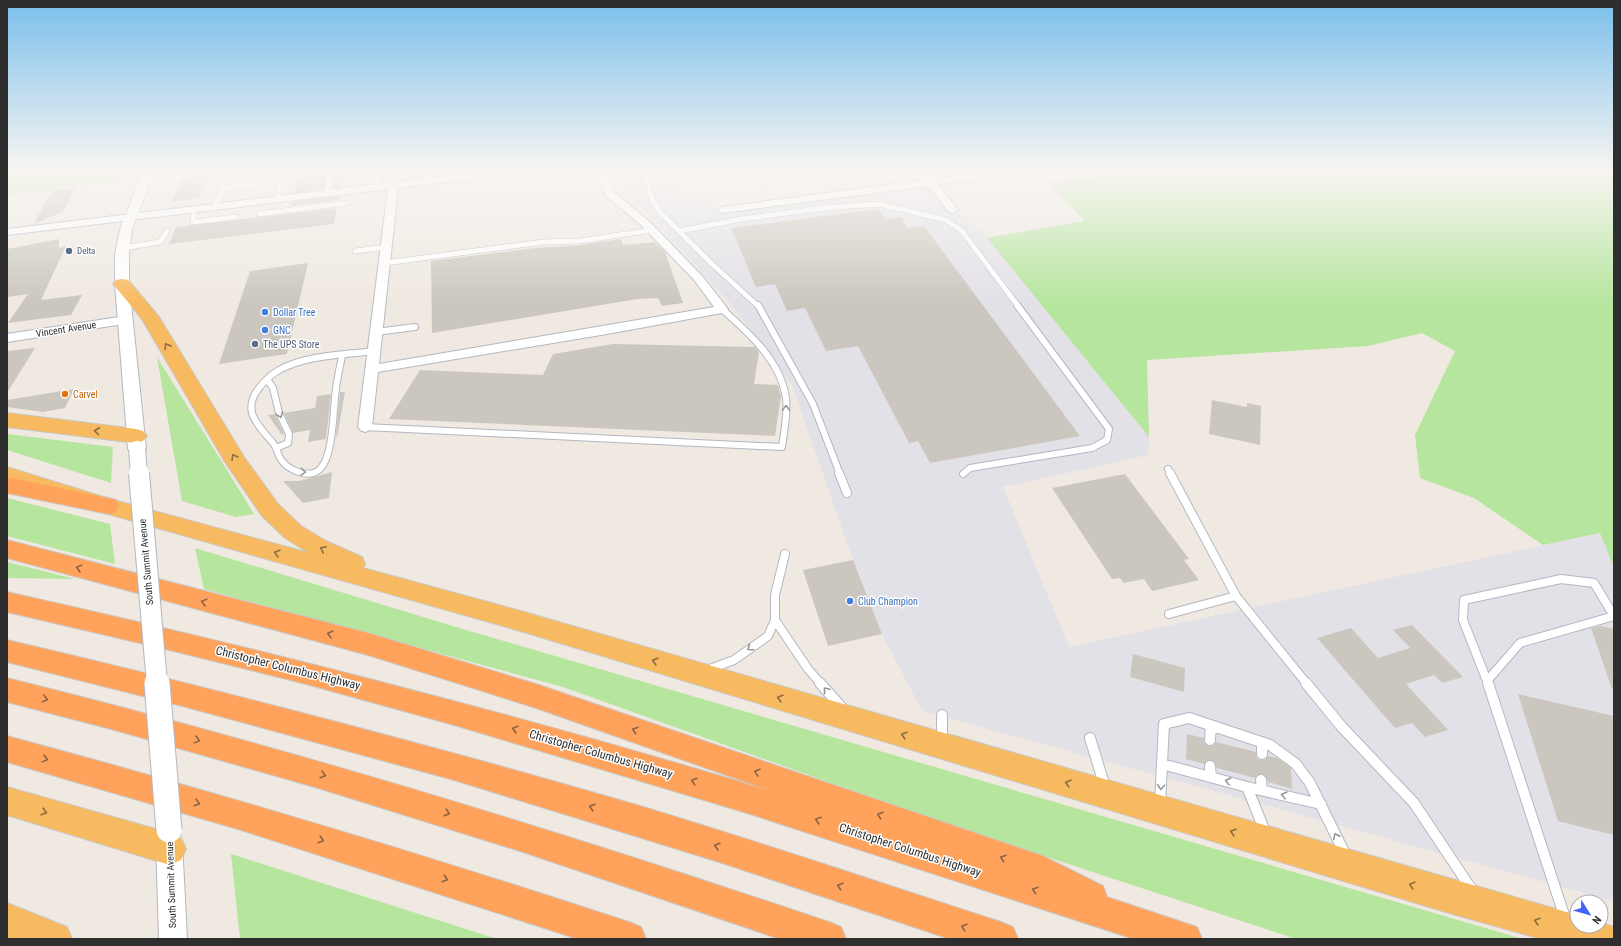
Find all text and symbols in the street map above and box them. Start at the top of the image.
marker: Delta [64,246,74,256]
place label: Delta [77,246,95,256]
marker: Dollar Tree [260,307,270,317]
place label: Dollar Tree [273,307,316,318]
street label: Vincent Avenue [35,319,97,339]
marker: GNC [260,325,270,335]
place label: GNC [273,325,291,336]
marker: The UPS Store [250,339,260,349]
place label: The UPS Store [263,339,320,350]
one-way arrow [165,343,172,350]
marker: Carvel [60,389,70,399]
place label: Carvel [73,389,98,400]
one-way arrow [782,405,791,411]
one-way arrow [276,412,284,419]
one-way arrow [94,427,100,436]
one-way arrow [231,454,239,461]
one-way arrow [300,467,306,476]
street label: South Summit Avenue [137,518,155,606]
one-way arrow [319,546,327,554]
one-way arrow [274,549,281,558]
one-way arrow [75,564,82,573]
marker: Club Champion [845,596,855,606]
place label: Club Champion [858,596,918,607]
one-way arrow [201,598,208,607]
one-way arrow [327,630,334,639]
street label: Christopher Columbus Highway [214,643,362,693]
one-way arrow [748,643,755,650]
one-way arrow [652,657,659,666]
one-way arrow [824,687,831,694]
one-way arrow [776,694,783,703]
one-way arrow [42,695,48,703]
one-way arrow [512,725,519,734]
one-way arrow [631,726,638,734]
street label: Christopher Columbus Highway [528,727,674,781]
one-way arrow [901,731,908,740]
one-way arrow [194,735,201,744]
one-way arrow [41,755,48,763]
one-way arrow [754,769,761,777]
one-way arrow [319,770,326,779]
one-way arrow [690,777,697,786]
one-way arrow [1225,778,1231,786]
one-way arrow [1065,779,1072,788]
one-way arrow [1157,784,1165,790]
one-way arrow [1281,792,1287,800]
one-way arrow [193,798,200,807]
one-way arrow [589,803,596,812]
one-way arrow [41,807,48,816]
one-way arrow [443,808,450,817]
one-way arrow [877,811,884,820]
one-way arrow [814,817,821,825]
street label: Christopher Columbus Highway [837,820,983,880]
one-way arrow [1230,828,1237,837]
one-way arrow [1333,832,1341,840]
one-way arrow [318,835,325,844]
street label: South Summit Avenue [164,841,178,928]
one-way arrow [713,842,720,850]
one-way arrow [1000,854,1007,862]
one-way arrow [442,874,449,883]
one-way arrow [1408,881,1415,890]
one-way arrow [837,882,844,890]
one-way arrow [1031,886,1038,895]
north arrow [1569,894,1609,934]
text: N [1589,913,1604,927]
one-way arrow [1533,917,1540,926]
one-way arrow [960,923,967,931]

